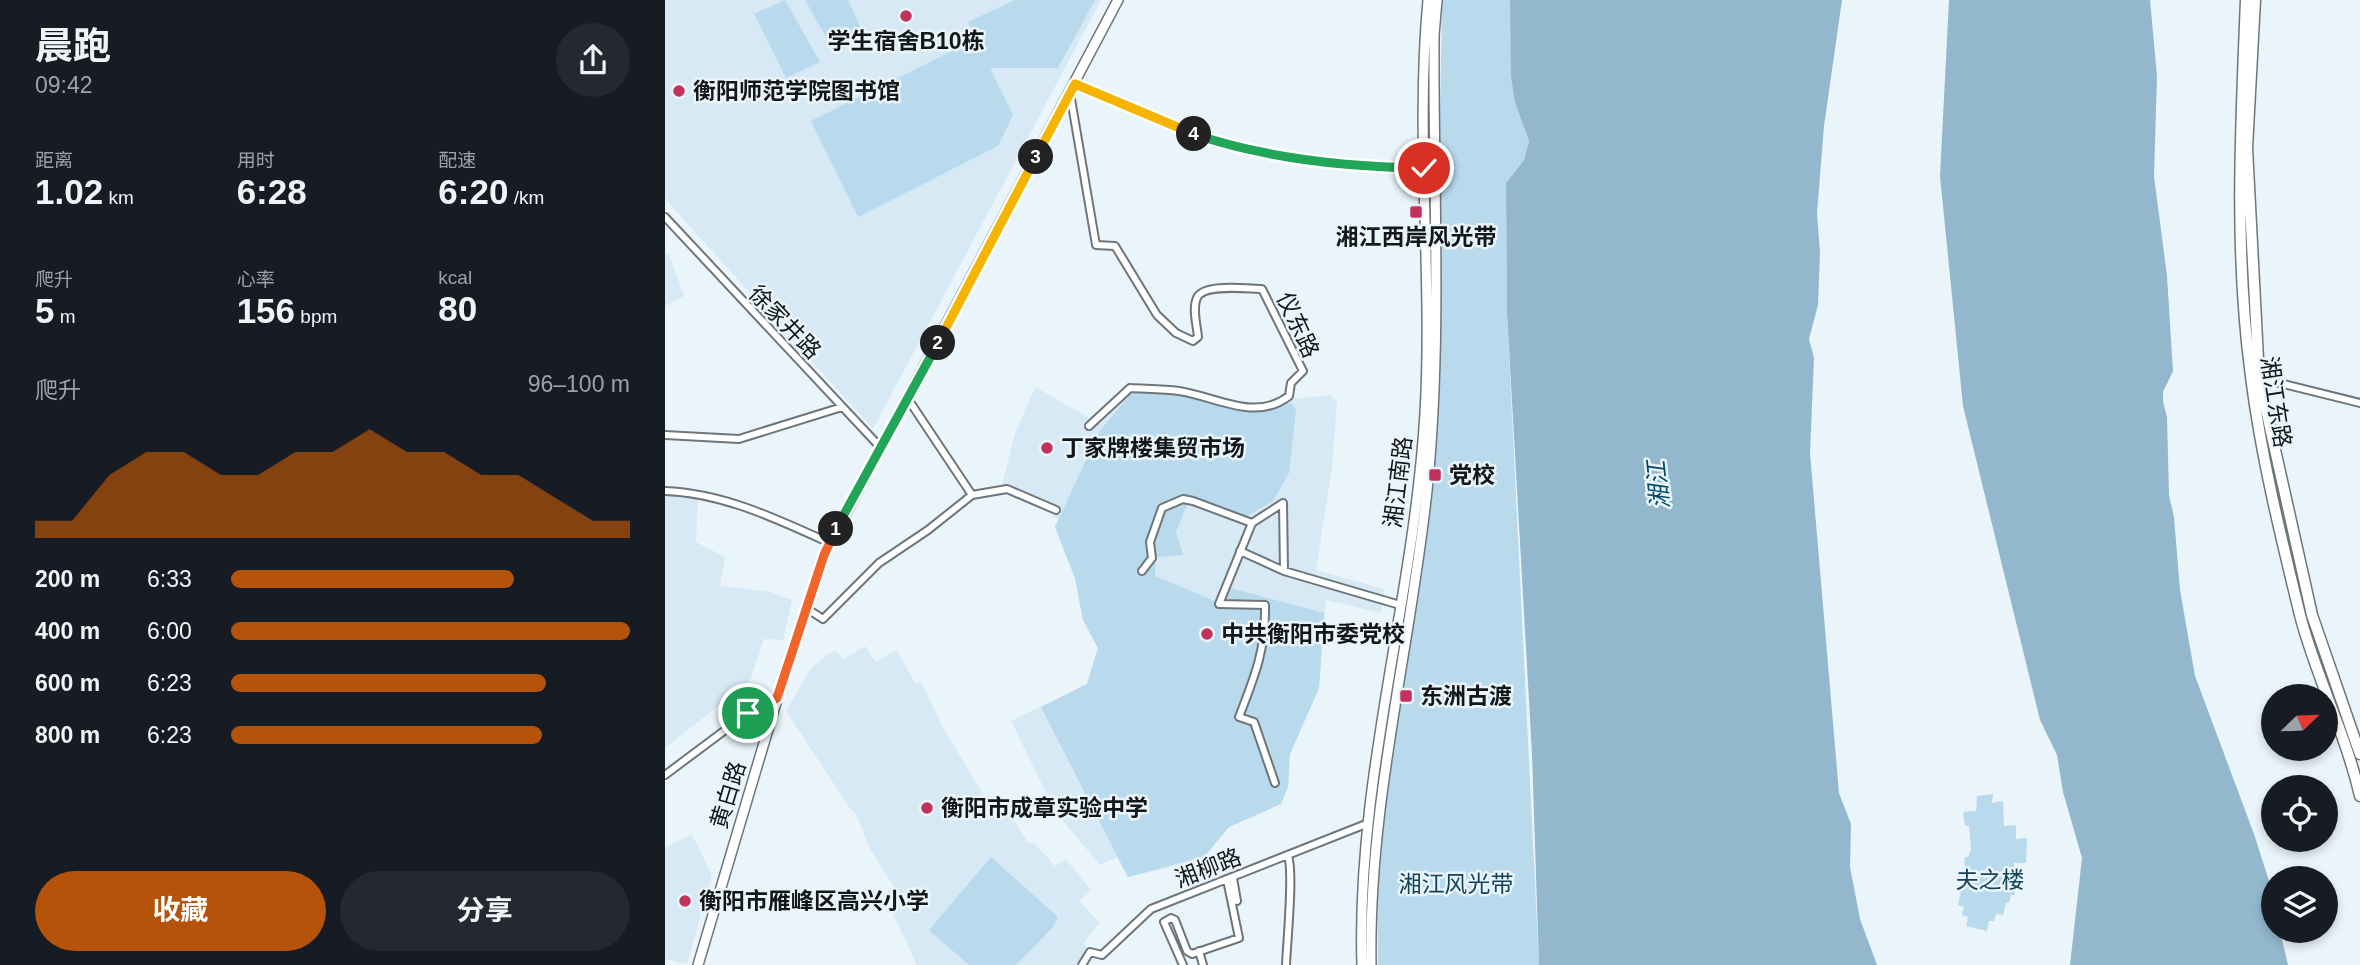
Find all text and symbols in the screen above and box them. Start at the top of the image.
marker: 学生宿舍B10栋 [898,8,914,24]
button: share [556,23,630,97]
text: 晨跑 [35,25,111,67]
place label: 学生宿舍B10栋 [827,28,985,54]
text: 09:42 [35,72,93,98]
place label: 衡阳师范学院图书馆 [693,78,900,104]
marker: 衡阳师范学院图书馆 [671,83,687,99]
pin: 4 [1177,116,1211,152]
text: 4 [1188,123,1199,144]
pin [1394,138,1454,198]
pin: 3 [1019,140,1053,174]
text: 3 [1030,146,1041,167]
icon: check [1405,149,1443,187]
text: 距离 [35,150,73,171]
text: 用时 [237,150,275,171]
text: 配速 [438,150,476,171]
text: 1.02 [35,172,103,211]
text: 6:28 [237,172,307,211]
text: 6:20 [438,172,508,211]
text: km [103,187,134,208]
text: /km [508,187,544,208]
marker: 湘江西岸风光带 [1408,204,1424,220]
place label: 湘江西岸风光带 [1336,224,1497,250]
text: kcal [438,267,472,288]
text: 爬升 [35,269,73,290]
text: 心率 [237,269,275,290]
street label: 徐家井路 [744,280,826,364]
street label: 仪东路 [1272,288,1324,362]
text: 80 [438,289,477,328]
text: 5 [35,291,54,330]
text: 156 [237,291,295,330]
text: m [54,306,76,327]
text: bpm [295,306,337,327]
pin: 2 [921,326,955,360]
text: 2 [932,332,943,353]
street label: 湘江东路 [2256,355,2296,449]
text: 96–100 m [528,371,630,397]
text: 爬升 [35,377,81,403]
place label: 丁家牌楼集贸市场 [1061,435,1245,461]
street label: 湘江南路 [1379,435,1417,529]
marker: 丁家牌楼集贸市场 [1039,440,1055,456]
water label: 湘江 [1642,457,1674,510]
place label: 党校 [1449,462,1495,488]
marker: 党校 [1427,467,1443,483]
pin: 1 [819,512,853,546]
text: 1 [830,518,841,539]
text: 200 m [35,566,100,592]
text: 6:33 [147,566,192,592]
text: 400 m [35,618,100,644]
text: 6:00 [147,618,192,644]
place label: 中共衡阳市委党校 [1221,621,1405,647]
marker: 中共衡阳市委党校 [1199,626,1215,642]
text: 600 m [35,670,100,696]
text: 6:23 [147,670,192,696]
pin [718,683,778,743]
place label: 东洲古渡 [1420,683,1512,709]
north arrow [2261,684,2338,761]
map controls [2261,684,2338,943]
marker: 东洲古渡 [1398,688,1414,704]
icon: arrive [729,694,767,732]
text: 800 m [35,722,100,748]
text: 6:23 [147,722,192,748]
street label: 黄白路 [705,758,751,832]
button: locate [2261,775,2338,852]
place label: 衡阳市成章实验中学 [941,795,1148,821]
marker: 衡阳市成章实验中学 [919,800,935,816]
street label: 湘柳路 [1171,843,1245,893]
button: layers [2261,866,2338,943]
park label: 夫之楼 [1956,867,2025,893]
button: 收藏 [35,871,326,951]
button: 分享 [340,871,630,951]
park label: 湘江风光带 [1399,871,1514,897]
place label: 衡阳市雁峰区高兴小学 [699,888,929,914]
marker: 衡阳市雁峰区高兴小学 [677,893,693,909]

